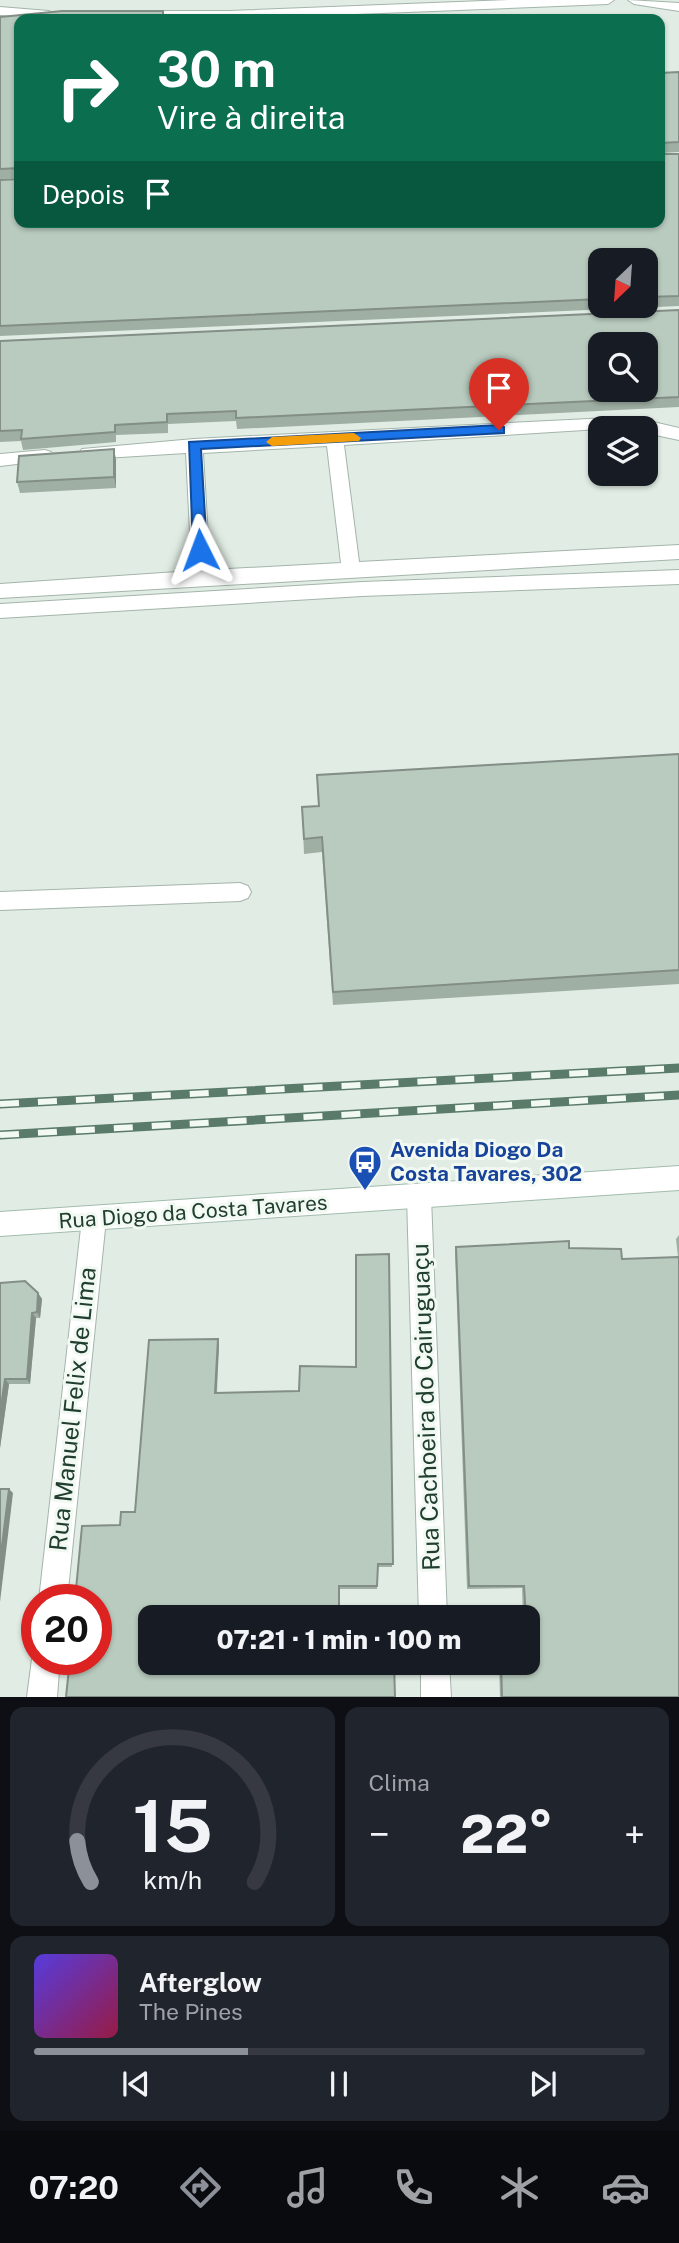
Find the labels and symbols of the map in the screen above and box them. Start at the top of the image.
north arrow [588,248,658,318]
pin [469,358,529,430]
position arrow [163,513,237,587]
place label: Avenida Diogo Da Costa Tavares, 302 [390,1137,582,1186]
bus stop icon: Avenida Diogo Da Costa Tavares, 302 [346,1143,384,1192]
street label: Rua Diogo da Costa Tavares [58,1190,328,1233]
street label: Rua Cachoeira do Cairuguaçu [405,1243,445,1571]
street label: Rua Manuel Felix de Lima [43,1266,101,1552]
speed limit sign: 20 [21,1584,112,1675]

